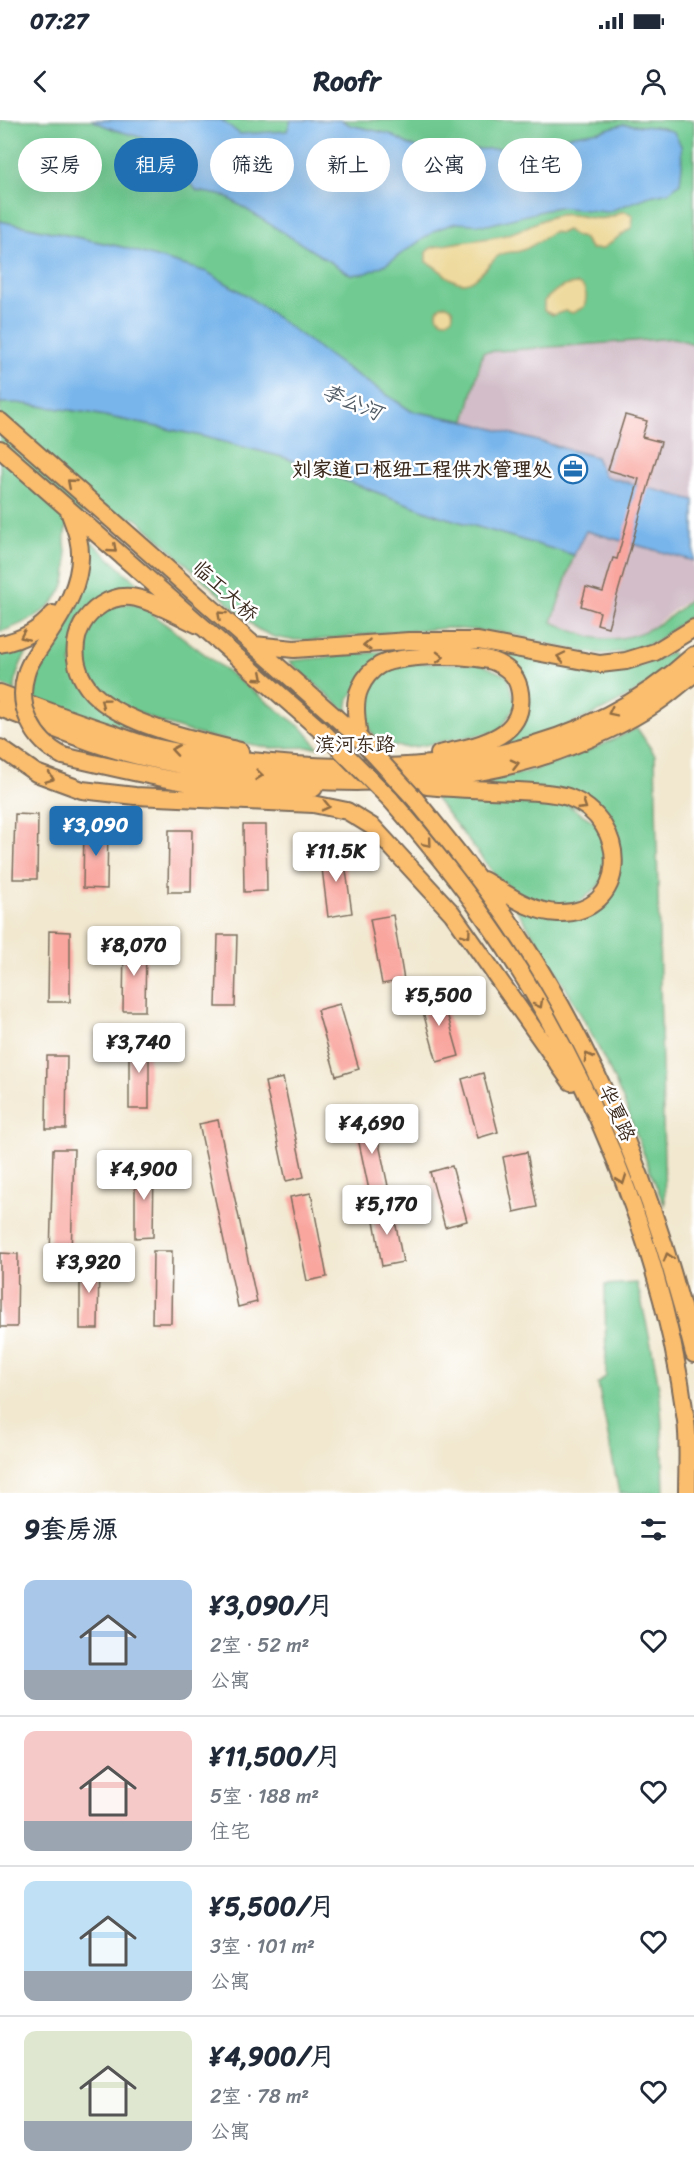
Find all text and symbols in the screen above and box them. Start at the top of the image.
text: 07:27 [30,2,88,41]
text: Roofr [314,57,380,105]
icon: back [24,65,57,98]
icon: person [637,65,670,98]
chip: 买房 [18,138,102,192]
chip: 租房 [114,138,198,192]
chip: 筛选 [210,138,294,192]
chip: 新上 [306,138,390,192]
chip: 公寓 [402,138,486,192]
chip: 住宅 [498,138,582,192]
water label: 李公河 [316,373,391,433]
place label: 刘家道口枢纽工程供水管理处 [292,452,552,487]
office icon: 刘家道口枢纽工程供水管理处 [557,453,589,485]
one-way arrow [68,479,78,490]
one-way arrow [106,541,117,552]
street label: 临工大桥 [184,551,266,631]
one-way arrow [217,611,228,622]
one-way arrow [20,628,31,640]
one-way arrow [363,638,372,651]
one-way arrow [435,651,444,663]
one-way arrow [556,651,566,664]
one-way arrow [253,670,264,681]
one-way arrow [100,699,111,710]
one-way arrow [608,705,619,716]
street label: 滨河东路 [315,727,396,762]
one-way arrow [170,745,180,757]
one-way arrow [510,758,520,771]
one-way arrow [254,769,263,781]
one-way arrow [44,771,55,784]
one-way arrow [321,799,331,812]
one-way arrow [577,799,587,811]
pin: ¥3,090 [47,806,145,857]
text: ¥3,090 [63,808,129,843]
pin: ¥11.5K [287,832,385,883]
text: ¥11.5K [307,834,365,869]
one-way arrow [421,836,432,847]
pin: ¥8,070 [85,926,183,977]
text: ¥8,070 [101,928,167,963]
one-way arrow [460,928,471,939]
pin: ¥5,500 [390,976,488,1027]
text: ¥5,500 [406,978,472,1013]
one-way arrow [532,997,543,1008]
pin: ¥3,740 [90,1023,188,1074]
text: ¥3,740 [107,1025,171,1060]
one-way arrow [584,1052,595,1063]
street label: 华夏路 [589,1078,646,1148]
pin: ¥4,690 [323,1104,421,1155]
text: ¥4,690 [339,1106,405,1141]
pin: ¥4,900 [95,1150,193,1201]
text: ¥4,900 [111,1152,177,1187]
one-way arrow [615,1173,627,1184]
pin: ¥5,170 [338,1185,436,1236]
text: ¥5,170 [356,1187,418,1222]
pin: ¥3,920 [40,1243,138,1294]
text: ¥3,920 [57,1245,121,1280]
one-way arrow [663,1252,676,1263]
text: 9套房源 [24,1506,118,1552]
icon: filters [637,1513,670,1546]
text: ¥3,090/月 [210,1582,333,1628]
icon: home [72,1604,144,1676]
icon: heart [637,1624,670,1657]
text: 2室 · 52 m² [210,1628,309,1663]
text: 公寓 [210,1663,250,1698]
text: ¥11,500/月 [210,1733,341,1779]
icon: home [72,1755,144,1827]
icon: heart [637,1775,670,1808]
text: 5室 · 188 m² [210,1779,319,1814]
text: 住宅 [210,1814,250,1849]
text: ¥5,500/月 [210,1883,335,1929]
icon: home [72,1905,144,1977]
icon: heart [637,1925,670,1958]
text: 3室 · 101 m² [210,1929,315,1964]
text: 公寓 [210,1964,250,1999]
text: ¥4,900/月 [210,2033,335,2079]
icon: home [72,2055,144,2127]
icon: heart [637,2075,670,2108]
text: 2室 · 78 m² [210,2079,309,2114]
text: 公寓 [210,2114,250,2149]

